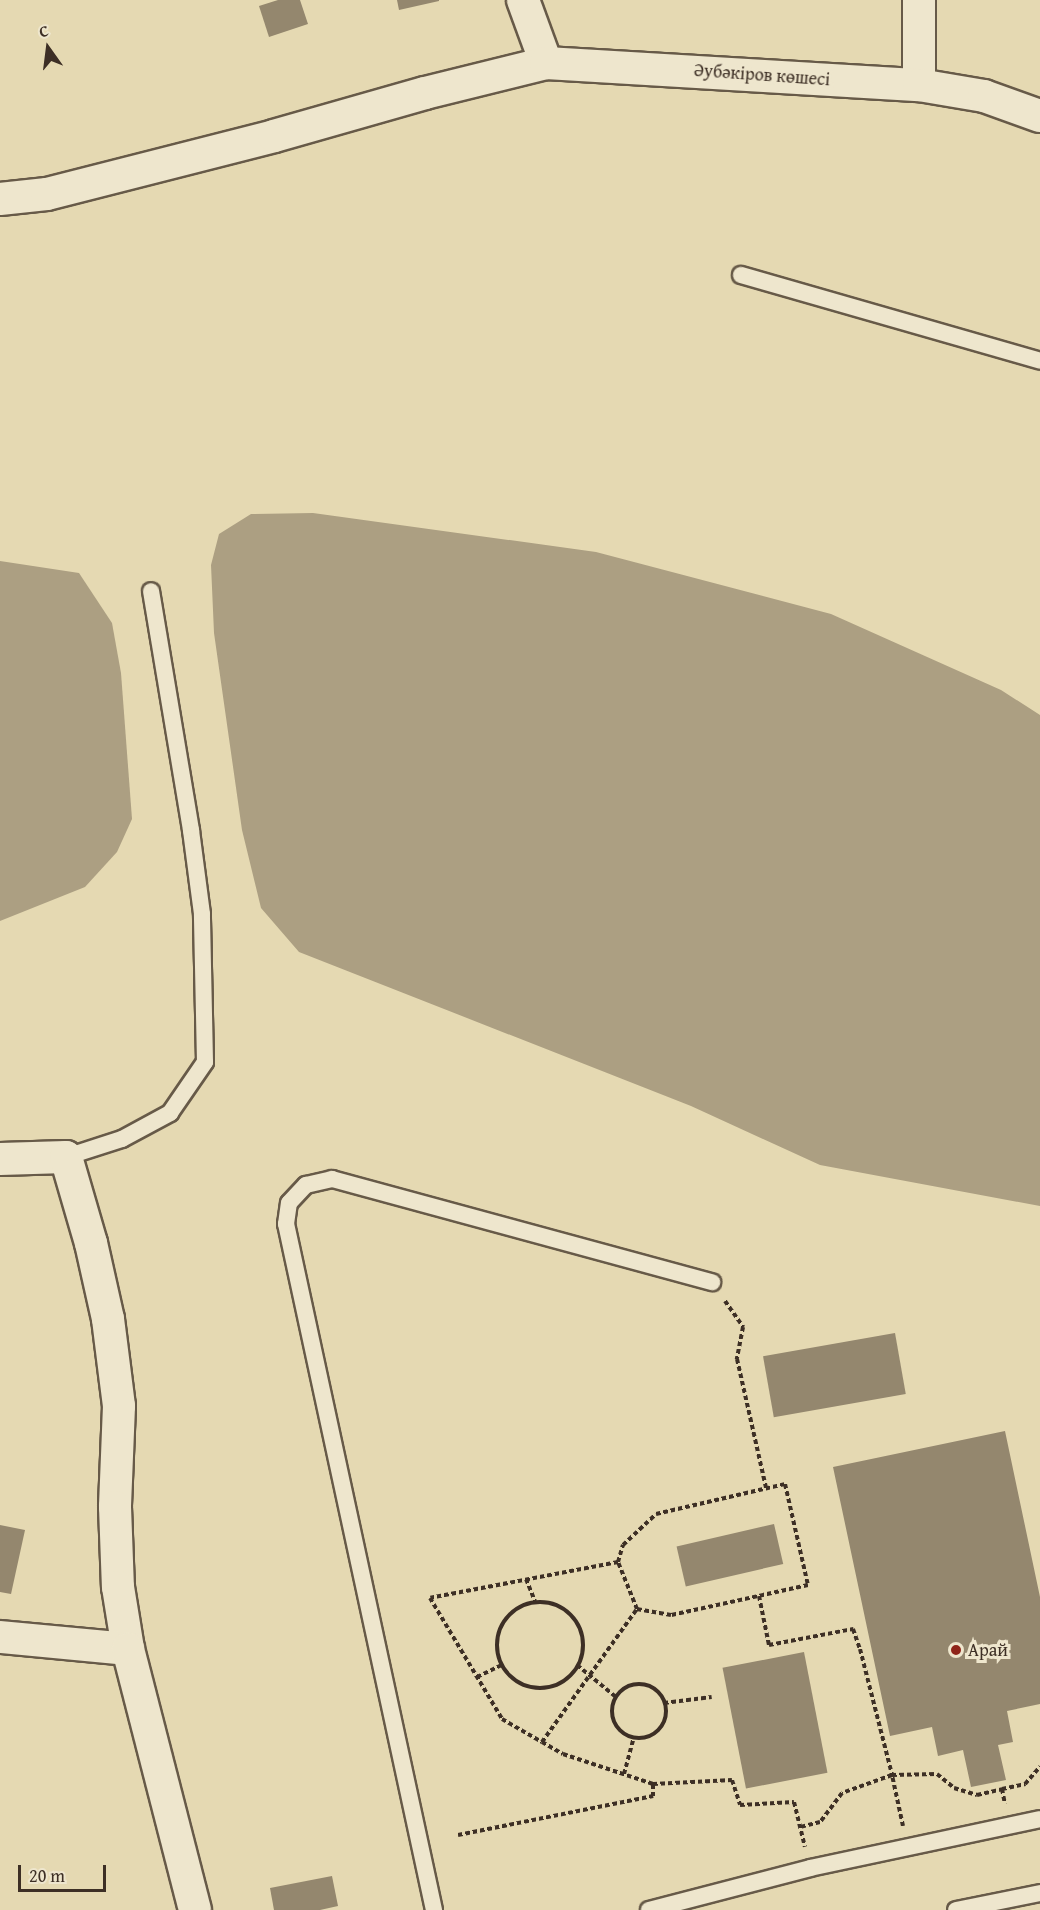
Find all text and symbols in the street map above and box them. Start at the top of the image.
north arrow [18,18,78,78]
text: С [36,18,51,43]
street label: Әубәкіров көшесі [693,59,831,91]
place label: Арай [968,1639,1008,1661]
marker: Арай [949,1643,963,1657]
scale bar [21,1853,110,1891]
text: 20 m [29,1862,65,1889]

